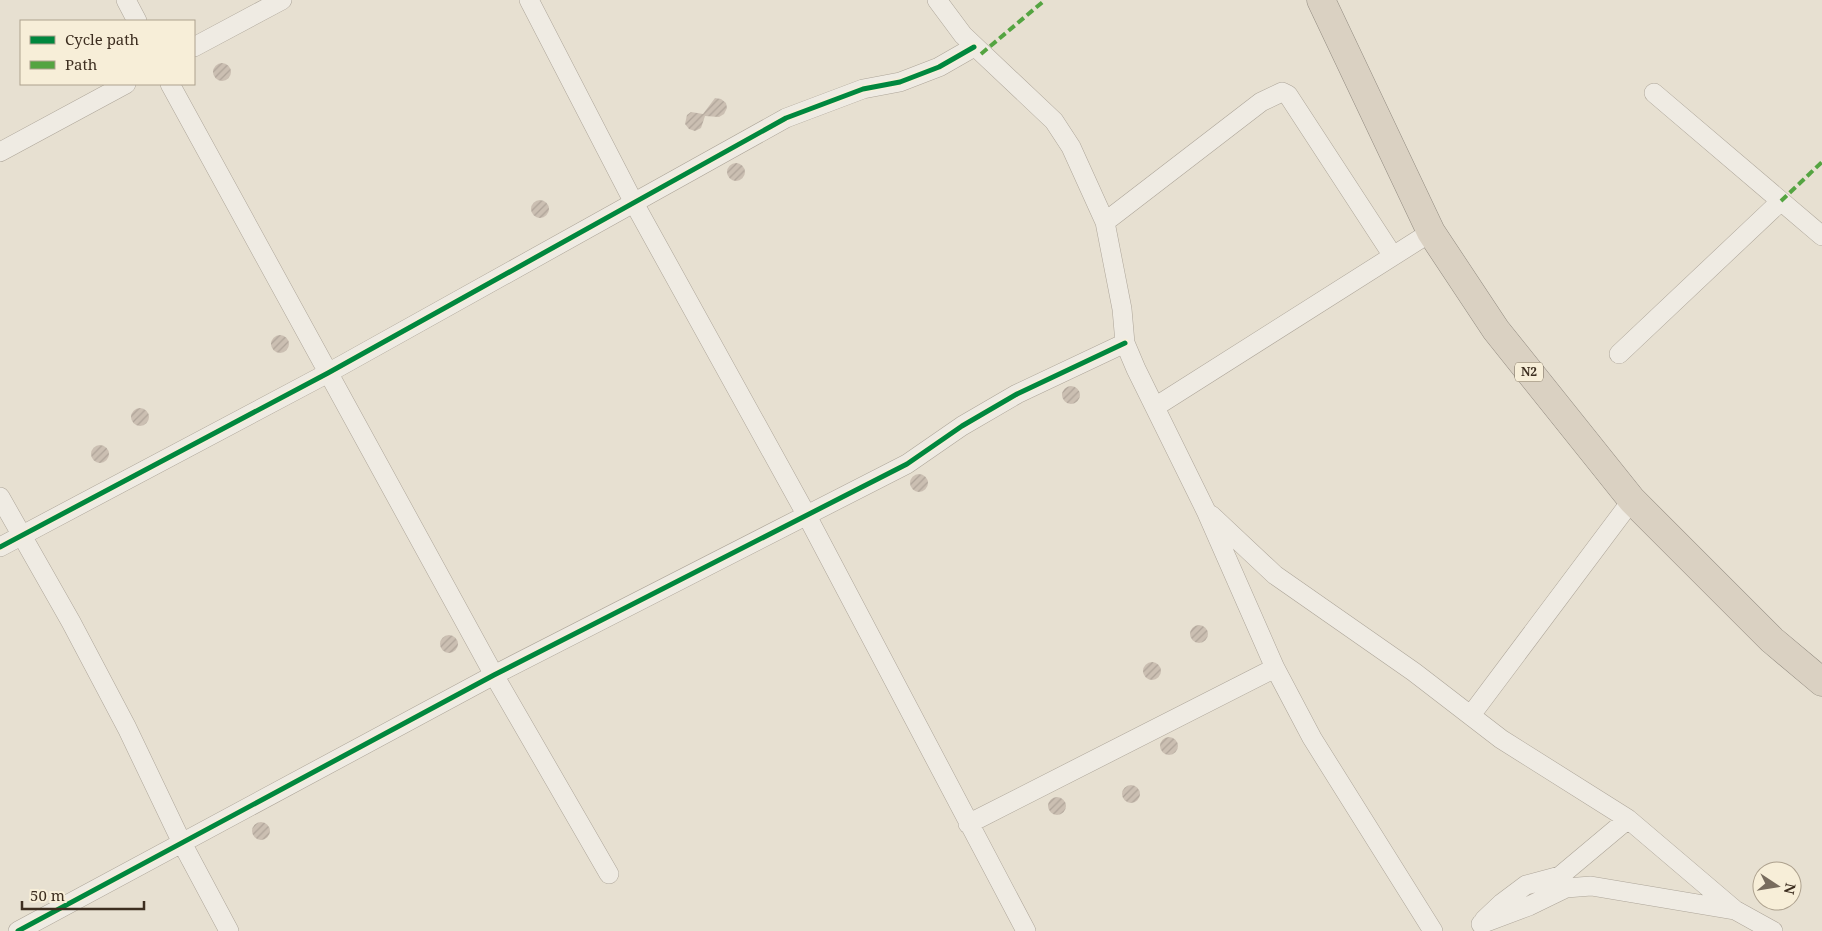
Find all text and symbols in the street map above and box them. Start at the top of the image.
legend [20,20,195,85]
text: Cycle path [65,29,140,49]
text: Path [65,54,98,74]
road number: N2 [1515,362,1543,382]
north arrow [1752,861,1802,911]
scale bar [22,878,145,910]
text: N [1780,881,1801,896]
text: 50 m [30,885,65,905]

